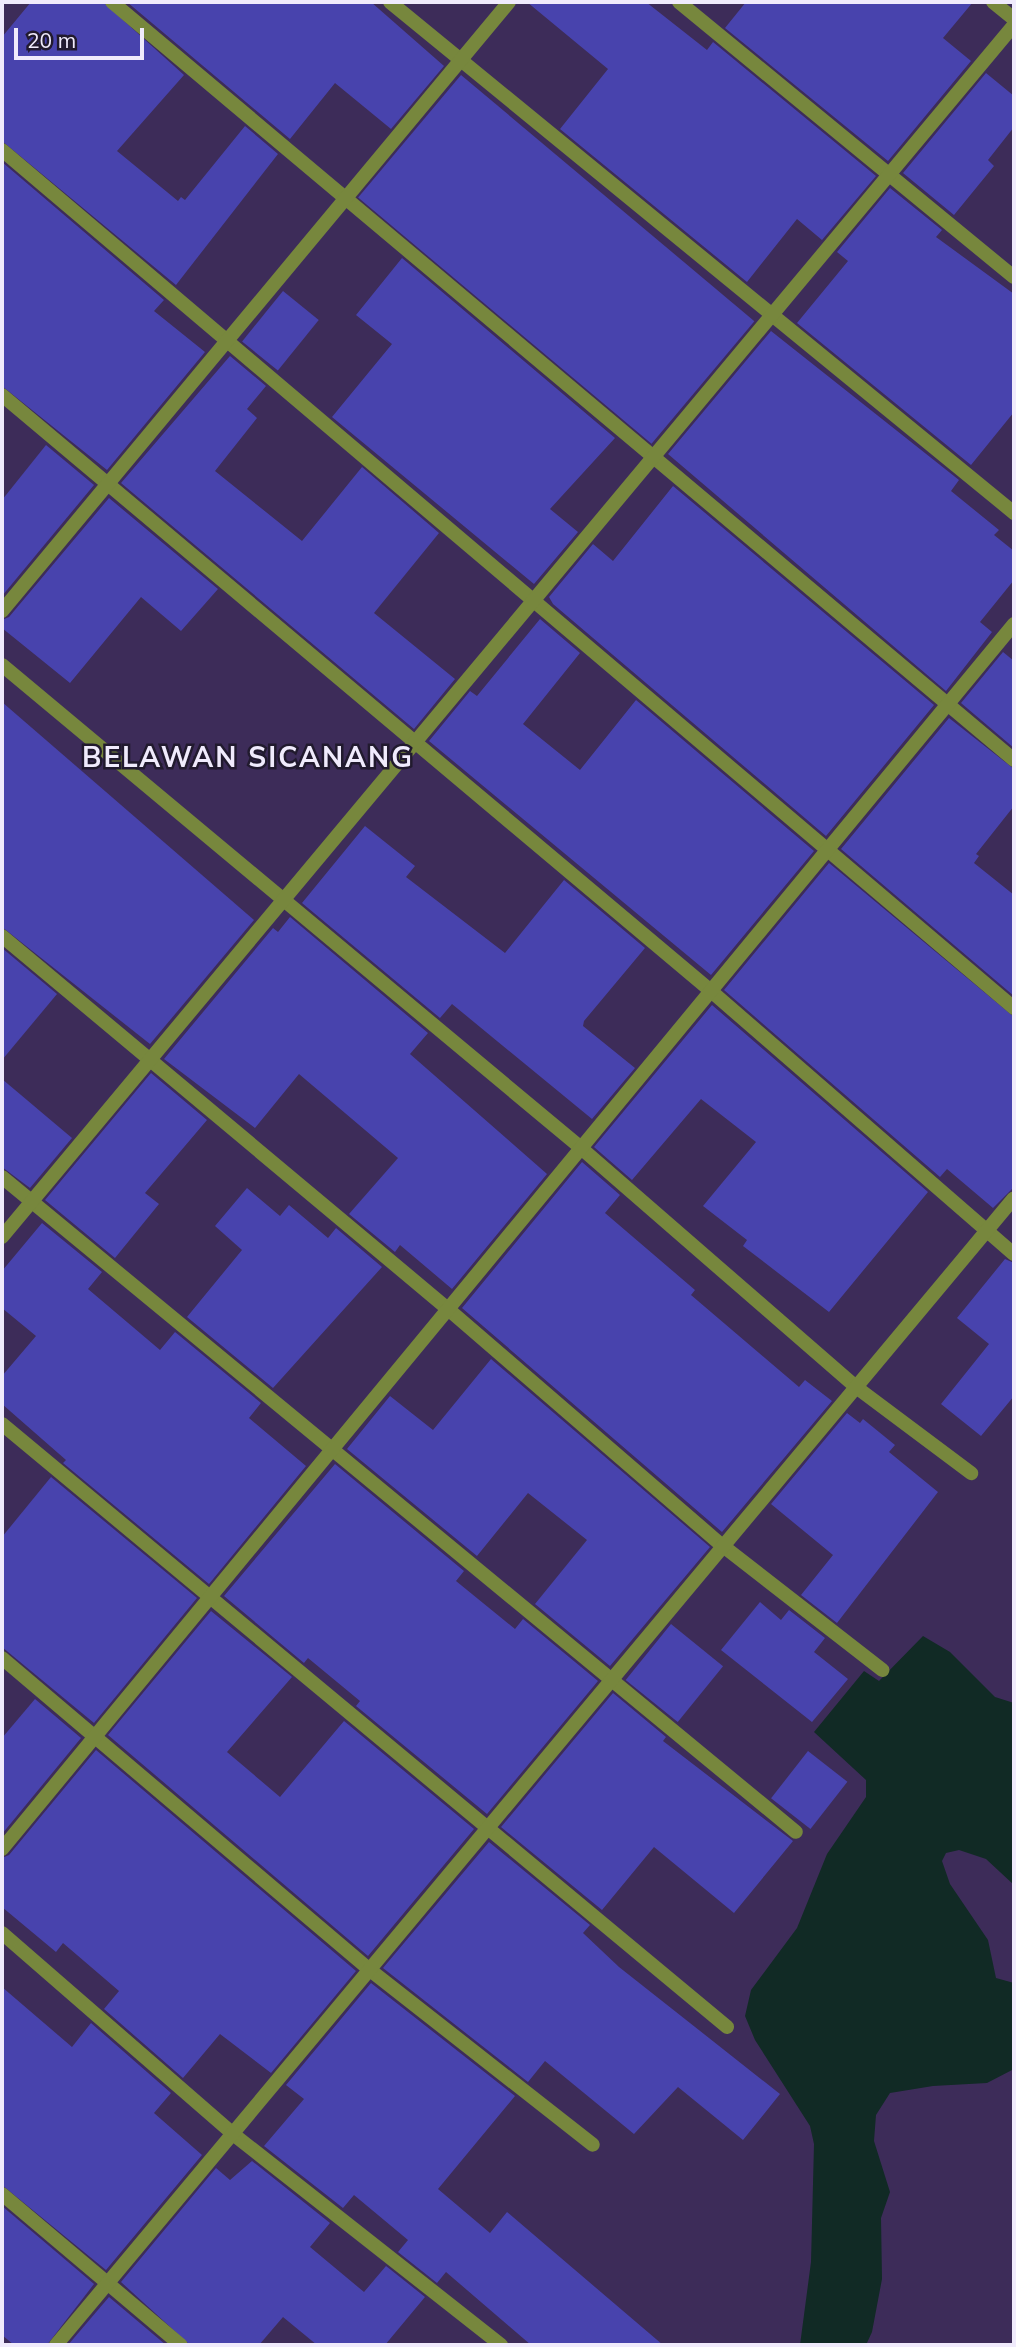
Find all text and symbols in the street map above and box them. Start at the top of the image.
scale bar [18,14,147,58]
text: 20 m [27,27,76,53]
district label: BELAWAN SICANANG [84,740,412,774]

